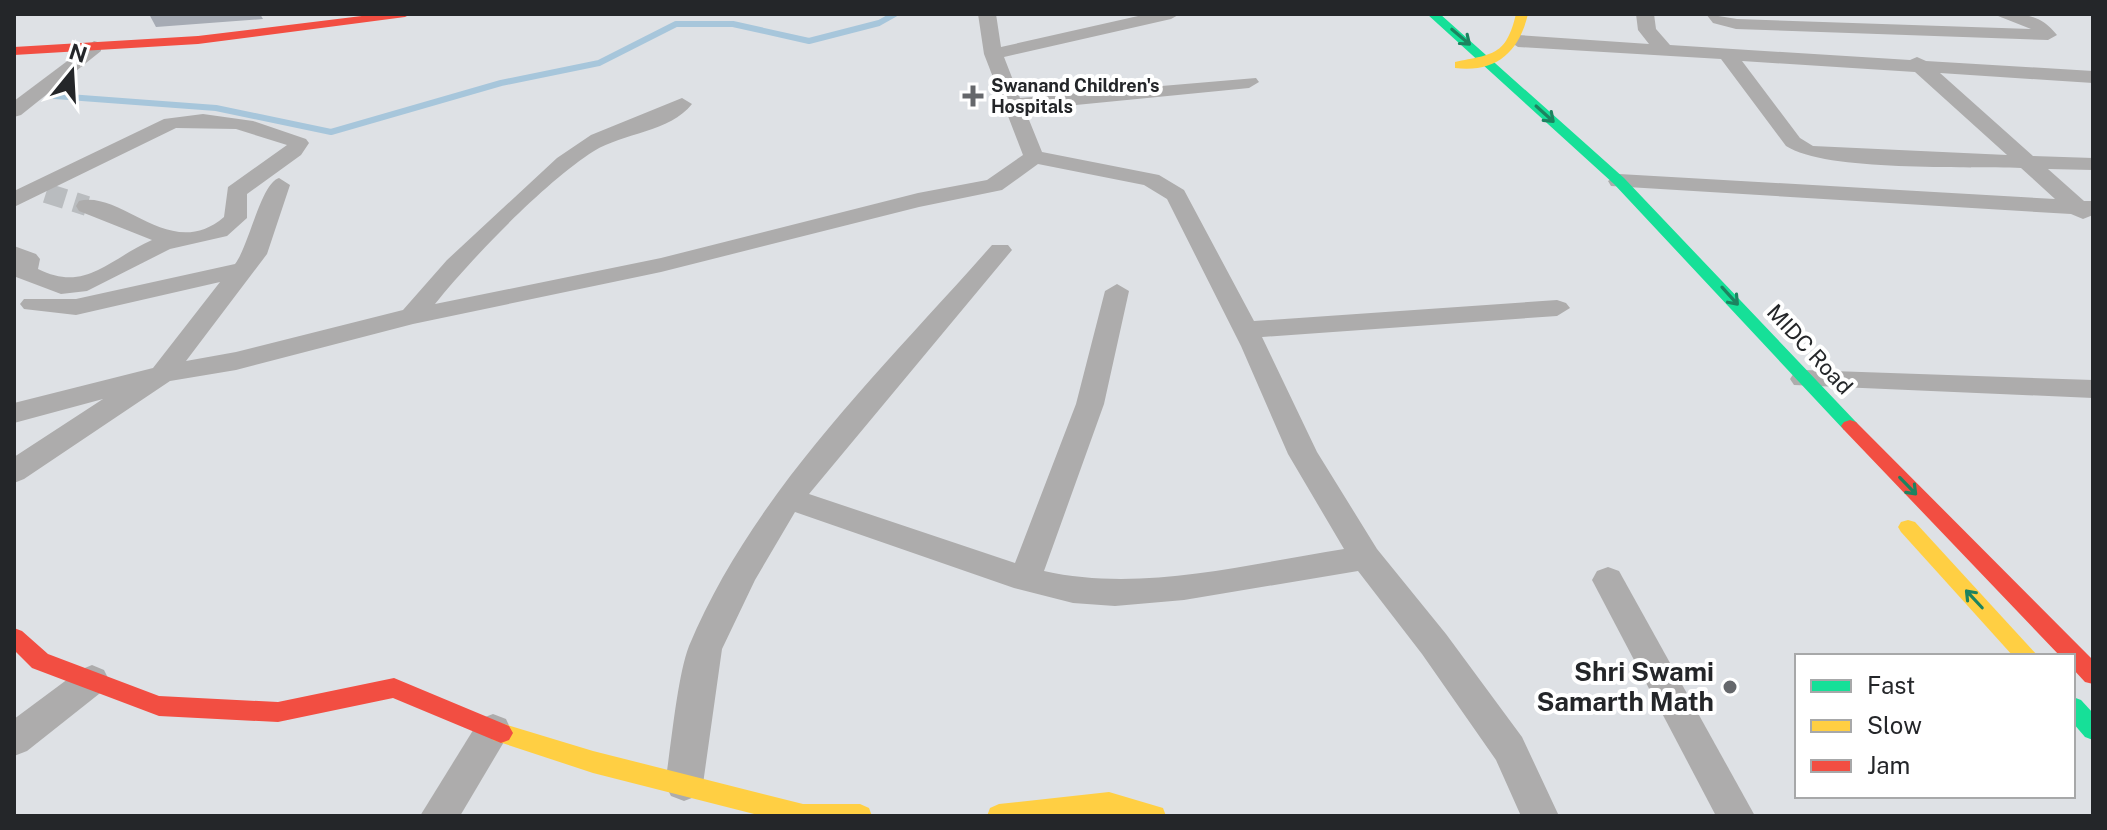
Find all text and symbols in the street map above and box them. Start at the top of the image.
one-way arrow [1450,28,1470,46]
north arrow [32,32,112,112]
text: N [66,38,90,68]
place label: Swanand Children's Hospitals [991,75,1159,117]
marker: Swanand Children's Hospitals [962,85,984,107]
one-way arrow [1534,104,1554,122]
one-way arrow [1720,286,1738,306]
street label: MIDC Road [1762,299,1858,399]
one-way arrow [1898,476,1917,495]
one-way arrow [1965,589,1983,609]
legend [1795,654,2075,798]
place label: Shri Swami Samarth Math [1537,656,1714,717]
text: Fast [1867,671,1915,699]
marker: Shri Swami Samarth Math [1721,678,1739,696]
text: Slow [1867,711,1922,739]
text: Jam [1867,751,1910,779]

